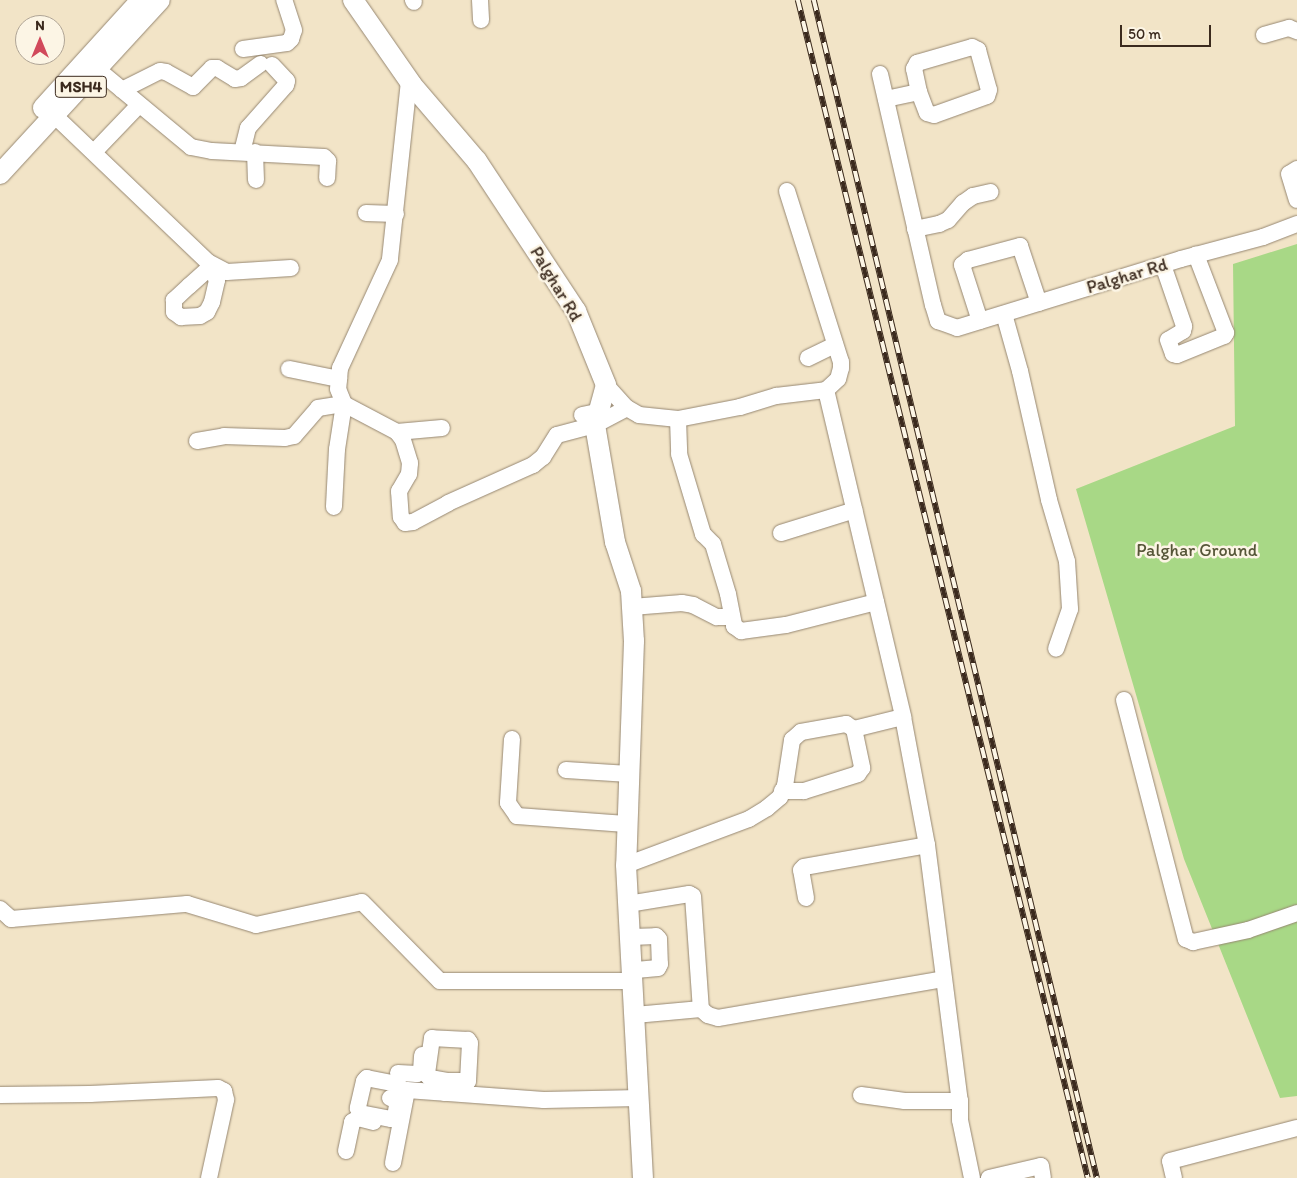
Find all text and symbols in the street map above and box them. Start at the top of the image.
north arrow [15,15,65,65]
scale bar [1122,15,1213,47]
text: N [35,17,45,34]
text: 50 m [1128,25,1161,43]
road number: MSH4 [55,74,107,100]
street label: Palghar Rd [525,243,587,325]
street label: Palghar Rd [1084,253,1170,299]
park label: Palghar Ground [1137,539,1257,561]

